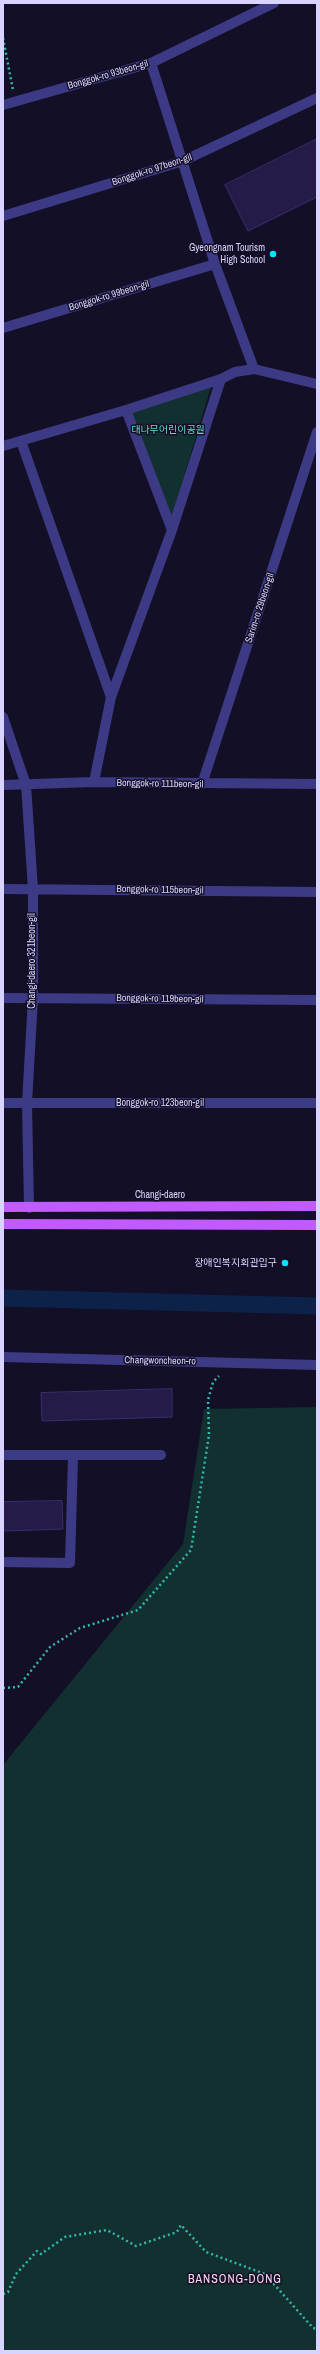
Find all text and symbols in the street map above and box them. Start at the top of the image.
street label: Bonggok-ro 93beon-gil [66,58,150,92]
street label: Bonggok-ro 97beon-gil [110,151,194,189]
place label: Gyeongnam Tourism High School [189,242,265,266]
marker: Gyeongnam Tourism High School [268,249,278,259]
street label: Bonggok-ro 99beon-gil [67,278,151,314]
park label: 대나무어린이공원 [131,424,205,436]
street label: Sarim-ro 29beon-gil [243,571,277,645]
street label: Bonggok-ro 111beon-gil [117,777,203,791]
street label: Bonggok-ro 115beon-gil [116,883,204,897]
street label: Changi-daero 321beon-gil [26,913,38,1009]
street label: Bonggok-ro 119beon-gil [116,992,204,1006]
street label: Bonggok-ro 123beon-gil [116,1097,204,1109]
street label: Changi-daero [135,1189,185,1201]
place label: 장애인복지회관입구 [194,1257,277,1269]
marker: 장애인복지회관입구 [280,1258,290,1268]
street label: Changwoncheon-ro [124,1354,196,1368]
district label: BANSONG-DONG [188,2273,282,2287]

